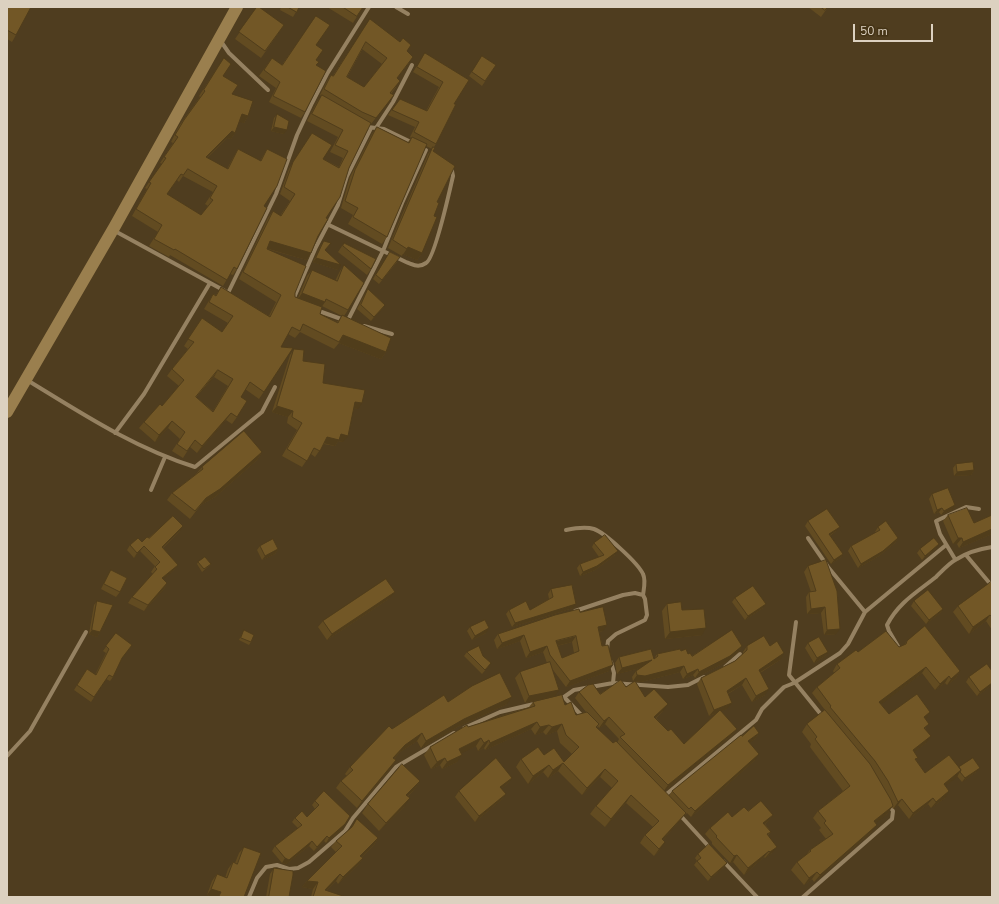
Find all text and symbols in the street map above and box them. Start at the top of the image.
scale bar [855,16,935,42]
text: 50 m [860,23,888,39]

